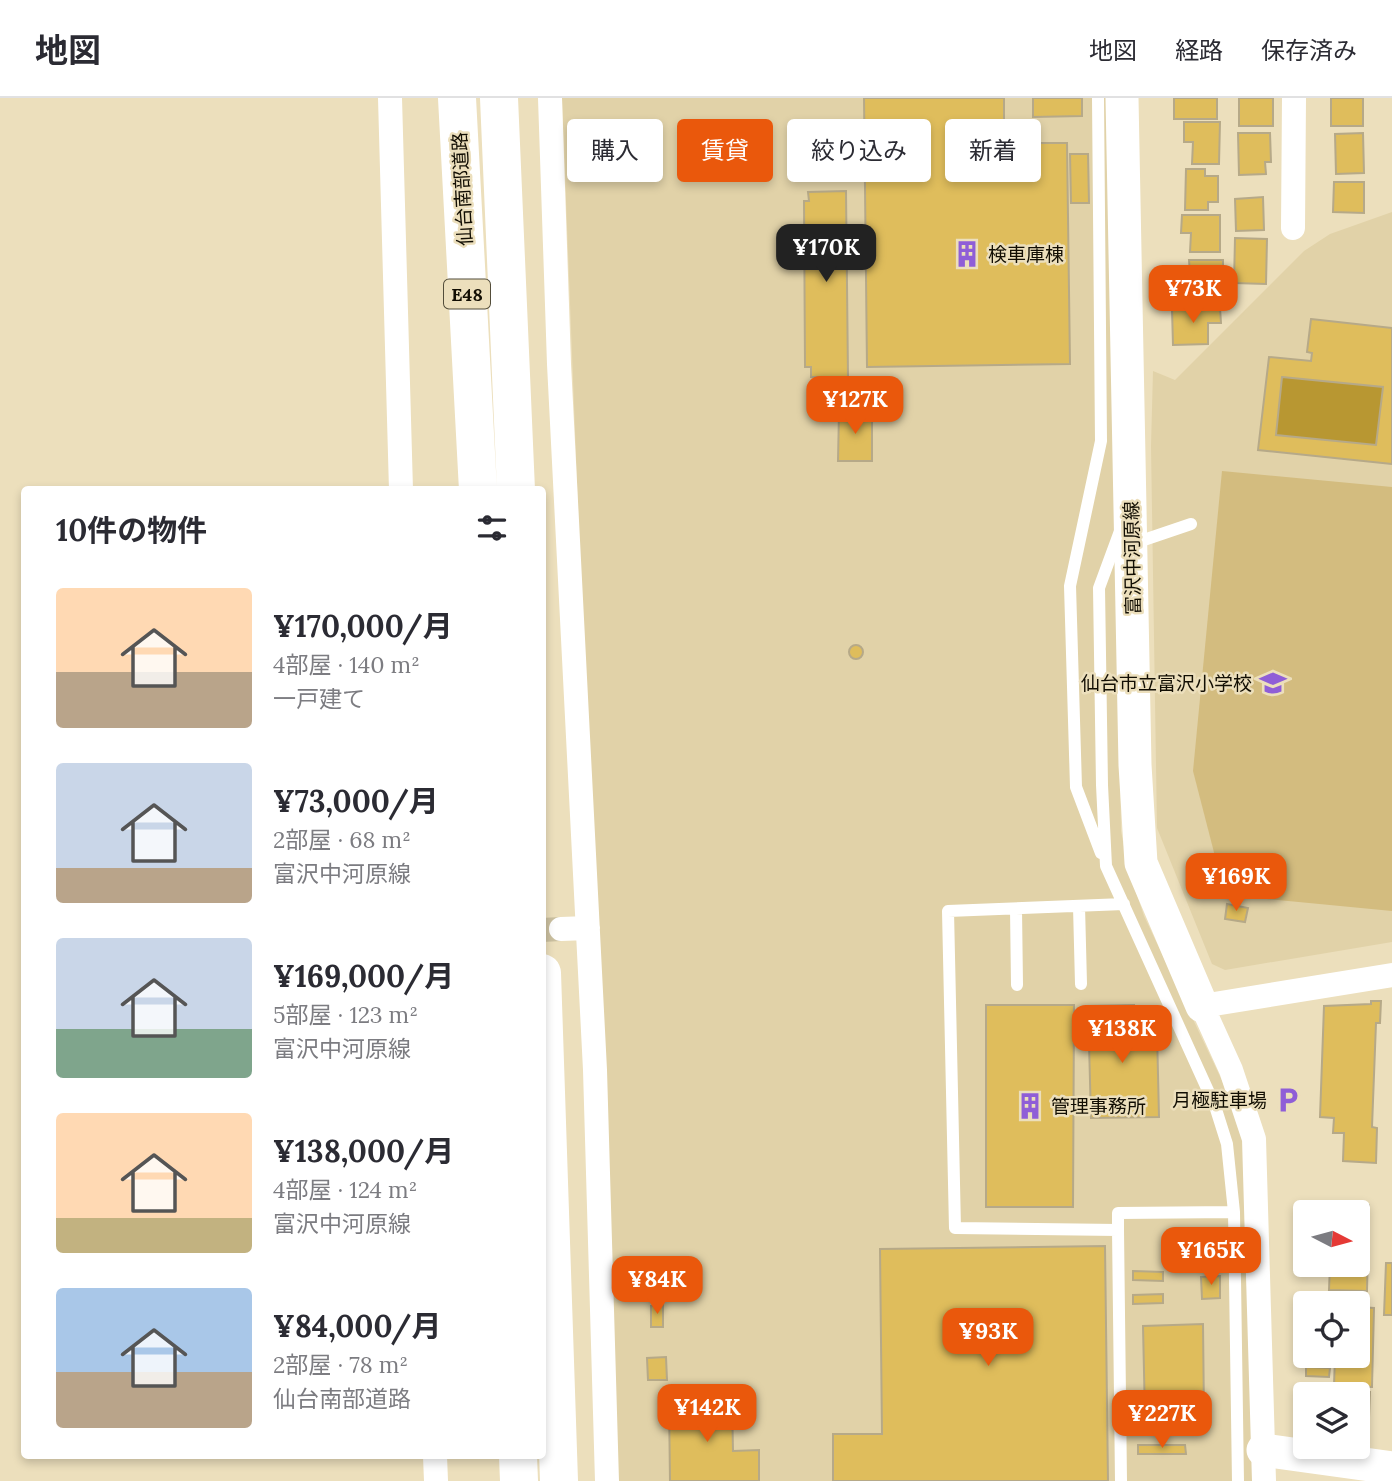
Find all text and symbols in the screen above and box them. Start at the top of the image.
text: 地図 [35,29,101,71]
text: 地図 [1089,35,1137,66]
text: 経路 [1175,35,1223,66]
text: 保存済み [1261,35,1357,66]
chip: 購入 [567,119,663,182]
chip: 賃貸 [677,119,773,182]
chip: 絞り込み [787,119,931,182]
chip: 新着 [945,119,1041,182]
street label: 仙台南部道路 [447,131,477,247]
pin: ¥170K [777,225,875,284]
text: ¥170K [792,232,860,261]
building icon: 検車庫棟 [952,239,982,269]
place label: 検車庫棟 [988,242,1064,266]
pin: ¥73K [1152,266,1234,325]
text: ¥73K [1165,273,1221,302]
road number: E48 [444,280,490,308]
pin: ¥127K [806,376,904,436]
text: ¥127K [822,384,888,413]
street label: 富沢中河原線 [1119,501,1145,615]
icon: filters [473,509,511,547]
text: 10件の物件 [56,511,207,549]
text: ¥170,000/月 [273,607,453,645]
icon: home [112,616,196,700]
text: 4部屋 · 140 m² [273,650,420,679]
school or university icon: 仙台市立富沢小学校 [1258,668,1288,698]
place label: 仙台市立富沢小学校 [1081,671,1252,695]
text: 一戸建て [273,684,365,713]
text: ¥73,000/月 [273,782,439,820]
icon: home [112,791,196,875]
text: 2部屋 · 68 m² [273,825,411,854]
pin: ¥169K [1187,854,1285,913]
text: 富沢中河原線 [273,859,411,888]
text: ¥169K [1202,861,1270,890]
text: ¥169,000/月 [273,957,454,995]
icon: home [112,966,196,1050]
text: 5部屋 · 123 m² [273,1000,418,1029]
pin: ¥138K [1073,1006,1171,1065]
text: ¥138K [1088,1013,1156,1042]
text: 富沢中河原線 [273,1034,411,1063]
parking icon: 月極駐車場 [1273,1085,1303,1115]
place label: 月極駐車場 [1172,1088,1267,1112]
building icon: 管理事務所 [1015,1091,1045,1121]
place label: 管理事務所 [1051,1094,1146,1118]
text: ¥138,000/月 [273,1132,454,1170]
icon: home [112,1141,196,1225]
text: 4部屋 · 124 m² [273,1175,417,1204]
north arrow [1293,1200,1370,1278]
map controls [1293,1200,1370,1459]
text: 富沢中河原線 [273,1209,411,1238]
pin: ¥165K [1162,1228,1260,1287]
text: ¥165K [1177,1235,1245,1264]
pin: ¥84K [616,1256,698,1316]
text: ¥84K [628,1264,686,1293]
button: locate [1293,1291,1370,1368]
text: ¥84,000/月 [273,1307,442,1345]
pin: ¥93K [947,1308,1029,1368]
icon: home [112,1316,196,1400]
text: ¥93K [958,1316,1018,1345]
text: 2部屋 · 78 m² [273,1350,408,1379]
button: layers [1293,1382,1370,1459]
text: 仙台南部道路 [273,1384,411,1413]
pin: ¥142K [658,1384,756,1444]
pin: ¥227K [1113,1390,1211,1450]
text: ¥142K [673,1392,741,1421]
text: ¥227K [1128,1398,1196,1427]

